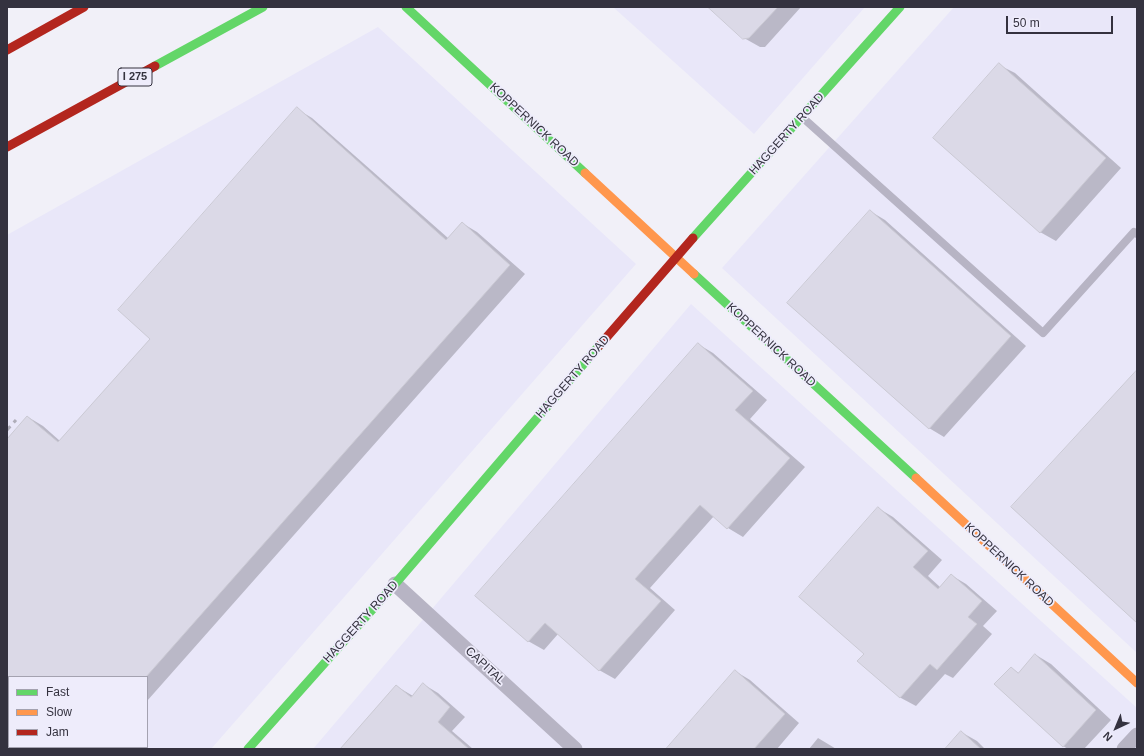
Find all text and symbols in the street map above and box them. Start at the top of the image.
scale bar [1008,8,1115,34]
text: 50 m [1013,16,1040,30]
road number: I 275 [118,68,152,86]
street label: KOPPERNICK ROAD [486,80,582,170]
street label: HAGGERTY ROAD [746,90,828,178]
street label: KOPPERNICK ROAD [723,300,819,390]
street label: HAGGERTY ROAD [533,333,613,421]
street label: KOPPERNICK ROAD [961,520,1057,610]
street label: HAGGERTY ROAD [320,578,402,666]
street label: CAPITAL [462,644,508,688]
legend [8,676,148,748]
text: Fast [46,685,69,699]
text: Slow [46,705,72,719]
north arrow [1096,708,1136,748]
text: Jam [46,725,69,739]
text: N [1101,730,1115,744]

